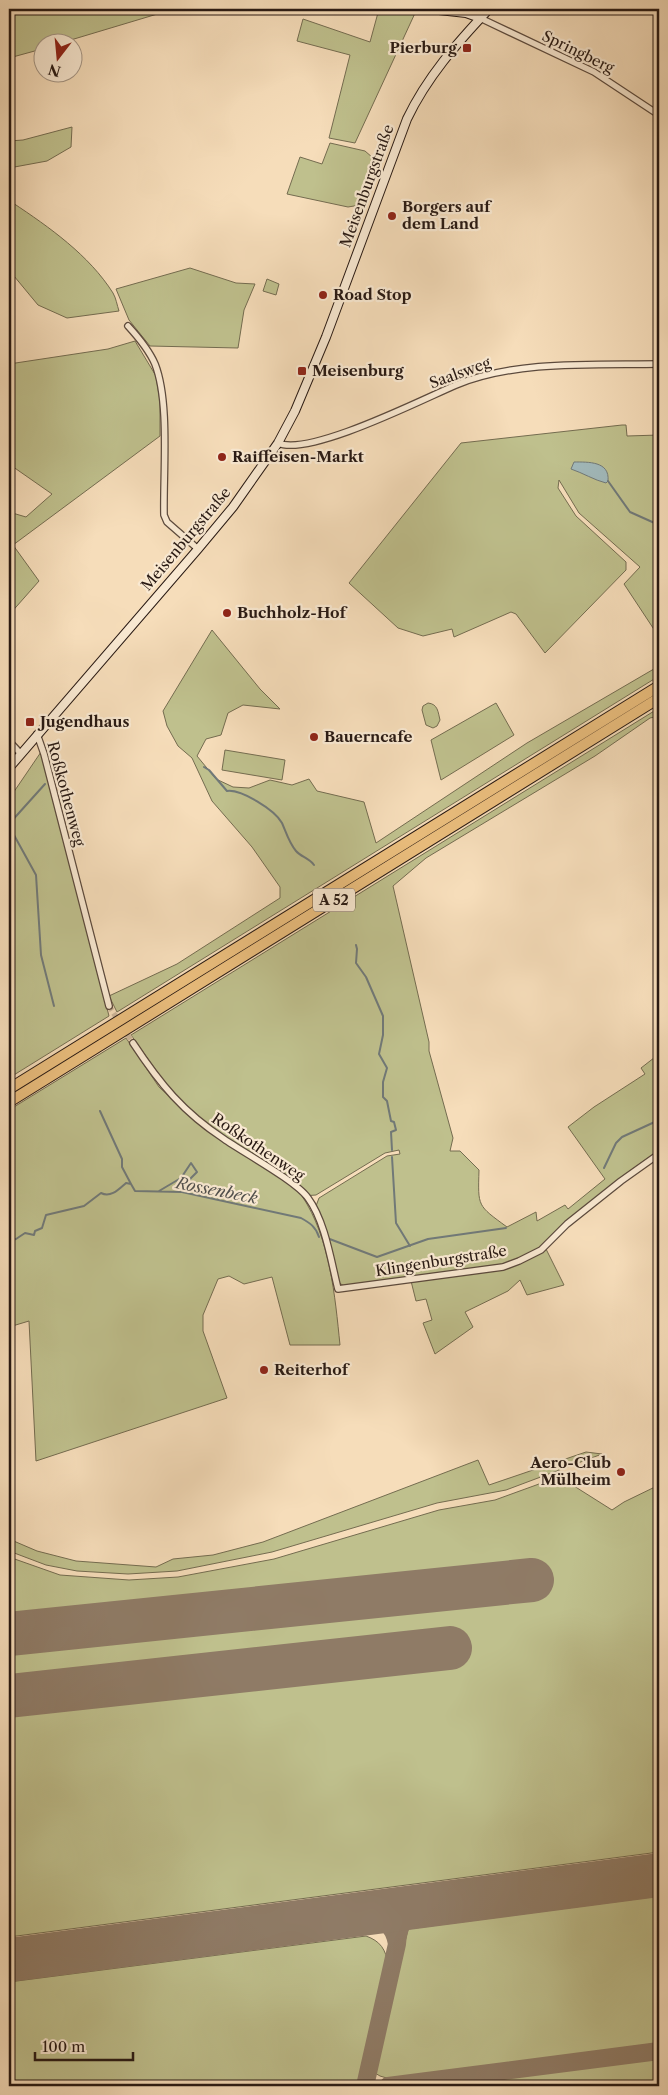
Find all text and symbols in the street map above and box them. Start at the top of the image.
street label: Springberg [539,26,617,77]
north arrow [32,32,82,82]
place label: Pierburg [389,38,457,57]
marker: Pierburg [461,42,473,54]
text: N [46,60,63,81]
street label: Meisenburgstraße [335,122,398,250]
place label: Borgers auf dem Land [402,197,493,233]
marker: Borgers auf dem Land [386,210,398,222]
place label: Road Stop [333,285,412,304]
marker: Road Stop [317,289,329,301]
street label: Saalsweg [427,353,493,392]
place label: Meisenburg [312,361,404,380]
marker: Meisenburg [296,365,308,377]
place label: Raiffeisen-Markt [232,447,364,466]
marker: Raiffeisen-Markt [216,451,228,463]
street label: Meisenburgstraße [137,483,234,594]
place label: Buchholz-Hof [237,603,349,622]
marker: Buchholz-Hof [221,607,233,619]
place label: Jugendhaus [37,712,129,731]
marker: Jugendhaus [24,716,36,728]
place label: Bauerncafe [324,727,412,746]
marker: Bauerncafe [308,731,320,743]
street label: Roßkothenweg [43,739,90,849]
road number: A 52 [313,888,355,912]
street label: Roßkothenweg [208,1108,308,1185]
water label: Rossenbeck [173,1172,260,1208]
street label: Klingenburgstraße [374,1241,508,1280]
place label: Reiterhof [274,1360,351,1379]
marker: Reiterhof [258,1364,270,1376]
place label: Aero-Club Mülheim [529,1453,611,1489]
marker: Aero-Club Mülheim [615,1466,627,1478]
scale bar [35,2030,132,2062]
text: 100 m [42,2037,85,2056]

